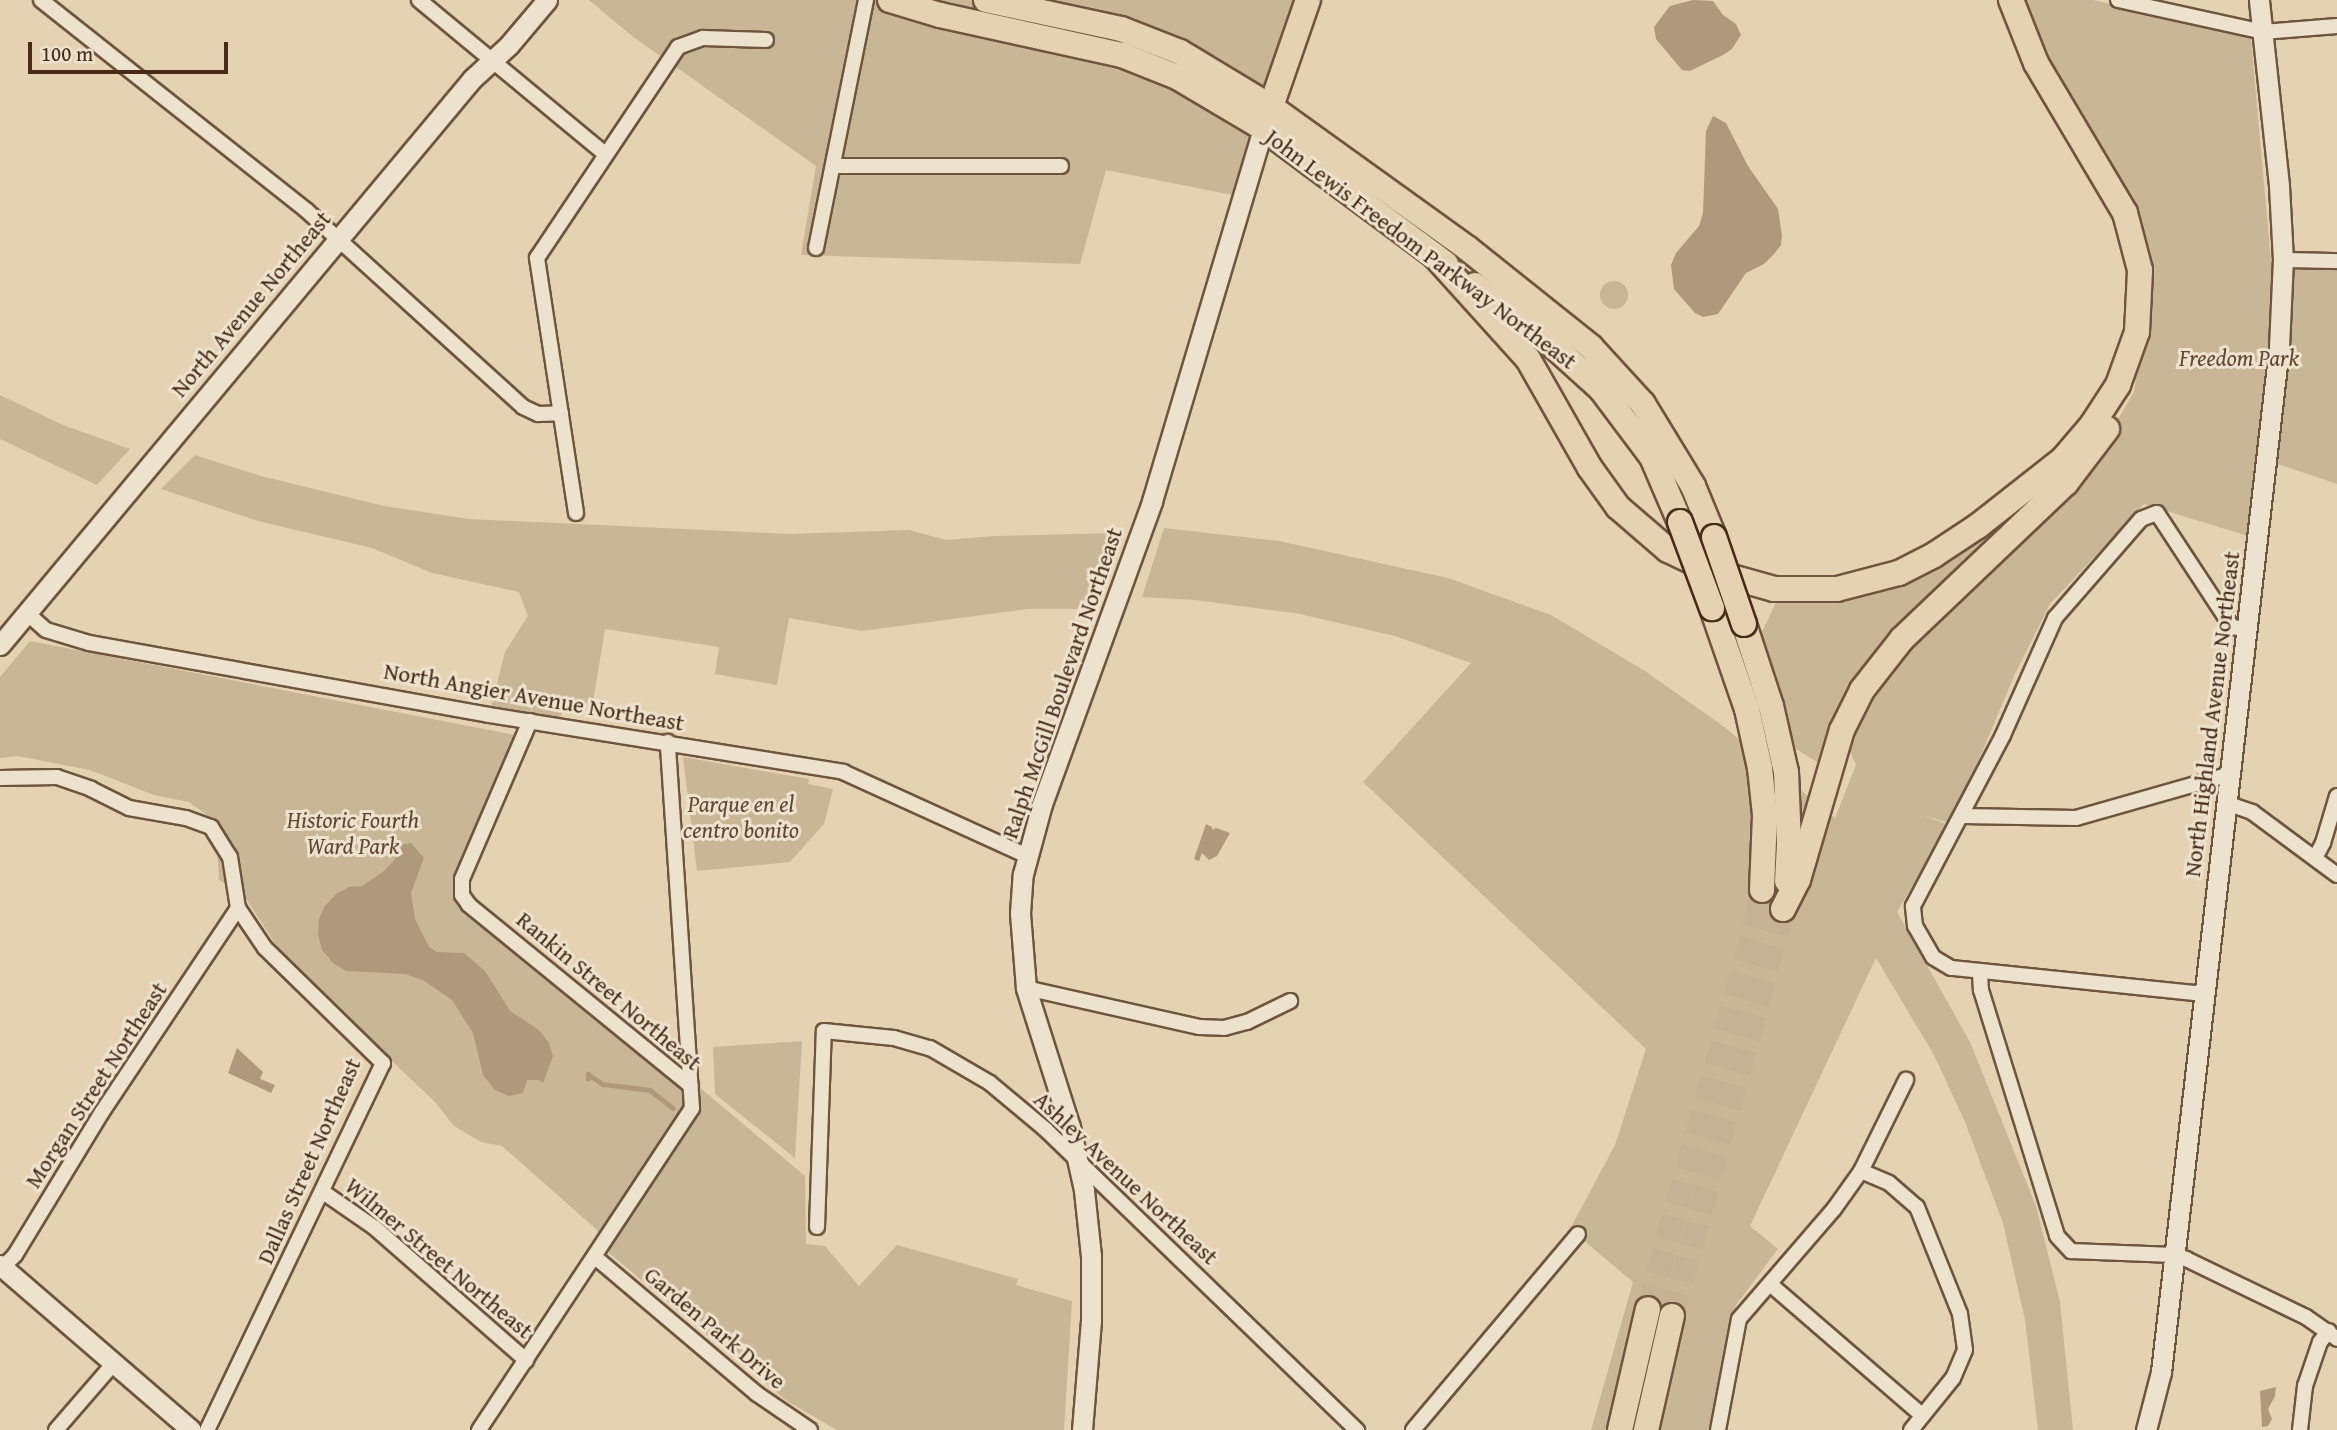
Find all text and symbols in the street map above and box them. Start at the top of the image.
scale bar [32,28,231,72]
text: 100 m [41,38,93,69]
street label: John Lewis Freedom Parkway Northeast [1260,123,1582,375]
street label: North Avenue Northeast [165,205,337,403]
park label: Freedom Park [2179,344,2299,372]
street label: Ralph McGill Boulevard Northeast [996,524,1128,842]
street label: North Highland Avenue Northeast [2178,550,2246,878]
street label: North Angier Avenue Northeast [382,657,686,737]
park label: Parque en el centro bonito [683,790,799,844]
park label: Historic Fourth Ward Park [287,806,419,860]
street label: Rankin Street Northeast [511,906,707,1076]
street label: Morgan Street Northeast [19,977,173,1193]
street label: Dallas Street Northeast [251,1054,367,1268]
street label: Ashley Avenue Northeast [1028,1085,1224,1271]
street label: Wilmer Street Northeast [340,1172,538,1344]
street label: Garden Park Drive [639,1261,791,1395]

